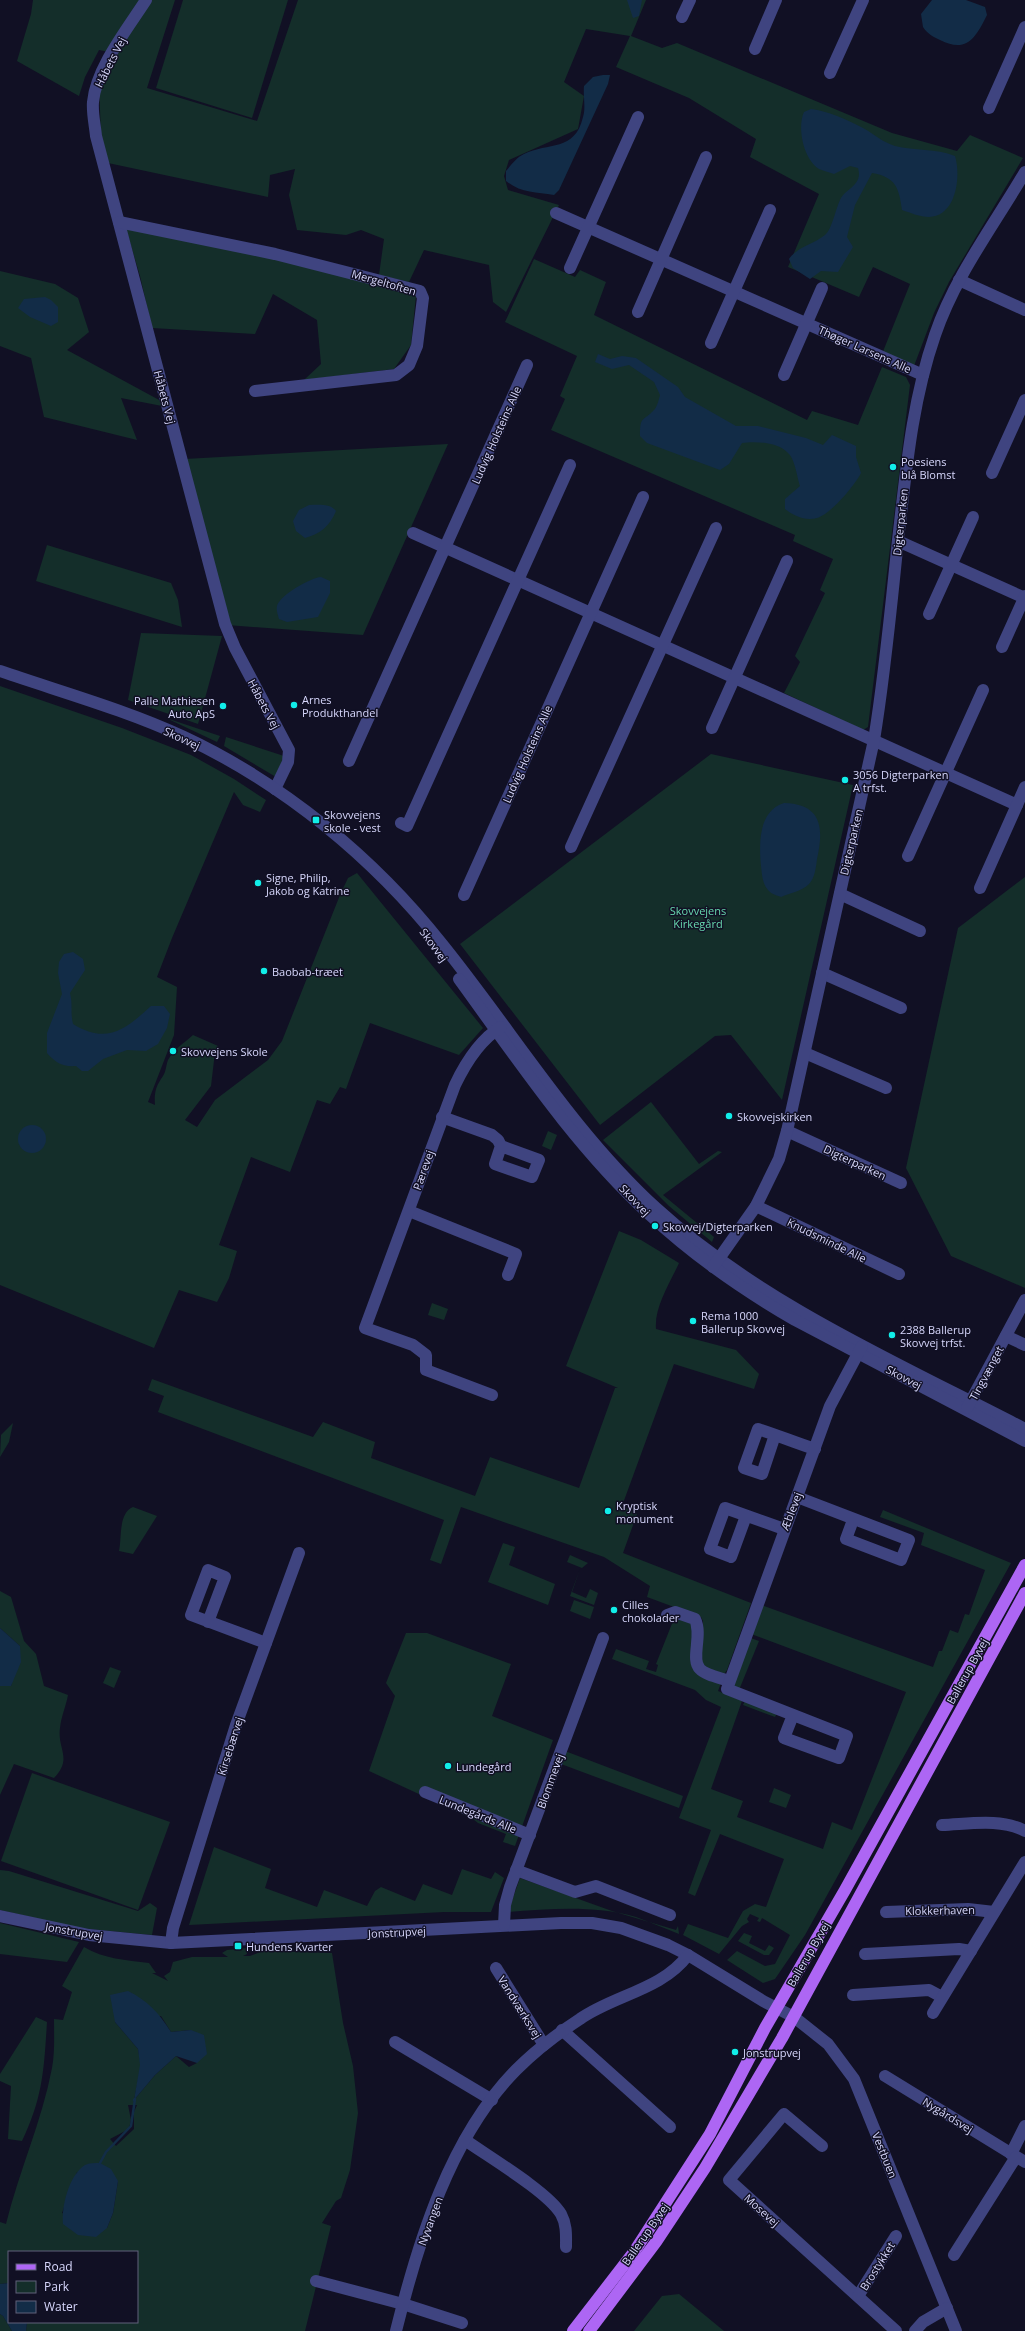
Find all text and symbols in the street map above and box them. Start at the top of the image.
street label: Håbets Vej [91,34,129,90]
street label: Mergeltoften [350,266,418,298]
street label: Thøger Larsens Alle [816,322,914,376]
street label: Håbets Vej [151,369,179,425]
street label: Ludvig Holsteins Alle [468,384,524,486]
place label: Poesiens blå Blomst [901,454,955,482]
marker: Poesiens blå Blomst [888,462,898,472]
street label: Digterparken [889,488,911,556]
street label: Håbets Vej [245,676,283,732]
place label: Arnes Produkthandel [302,692,378,720]
place label: Palle Mathiesen Auto ApS [134,693,215,721]
marker: Arnes Produkthandel [289,700,299,710]
marker: Palle Mathiesen Auto ApS [218,701,228,711]
street label: Ludvig Holsteins Alle [499,703,555,805]
street label: Skovvej [161,723,203,753]
place label: 3056 Digterparken A trfst. [853,767,948,795]
marker: 3056 Digterparken A trfst. [840,775,850,785]
place label: Skovvejens skole - vest [324,807,381,835]
street label: Digterparken [836,807,866,877]
marker: Skovvejens skole - vest [311,815,321,825]
place label: Signe, Philip, Jakob og Katrine [265,870,349,898]
marker: Signe, Philip, Jakob og Katrine [253,878,263,888]
park label: Skovvejens Kirkegård [670,903,726,931]
street label: Skovvej [417,925,451,965]
place label: Baobab-træet [272,964,343,979]
marker: Baobab-træet [259,966,269,976]
place label: Skovvejens Skole [181,1044,268,1059]
marker: Skovvejens Skole [168,1046,178,1056]
place label: Skovvejskirken [737,1109,812,1124]
marker: Skovvejskirken [724,1111,734,1121]
street label: Digterparken [821,1141,889,1183]
street label: Pærevej [409,1148,437,1192]
street label: Skovvej [616,1181,654,1219]
street label: Knudsminde Alle [785,1214,869,1266]
place label: Skovvej/Digterparken [663,1219,773,1234]
marker: Skovvej/Digterparken [650,1221,660,1231]
place label: Rema 1000 Ballerup Skovvej [701,1308,785,1336]
marker: Rema 1000 Ballerup Skovvej [688,1316,698,1326]
place label: 2388 Ballerup Skovvej trfst. [900,1322,971,1350]
marker: 2388 Ballerup Skovvej trfst. [887,1330,897,1340]
street label: Tingvænget [965,1343,1007,1403]
street label: Skovvej [884,1361,924,1393]
street label: Æblevej [777,1490,805,1533]
place label: Kryptisk monument [616,1498,673,1526]
marker: Kryptisk monument [603,1506,613,1516]
place label: Cilles chokolader [622,1597,680,1625]
marker: Cilles chokolader [609,1605,619,1615]
street label: Ballerup Byvej [943,1636,991,1706]
street label: Kirsebærvej [214,1715,246,1777]
street label: Blommevej [533,1751,567,1811]
place label: Lundegård [456,1759,511,1774]
marker: Lundegård [443,1761,453,1771]
street label: Lundegårds Alle [437,1792,519,1836]
street label: Klokkerhaven [905,1902,975,1918]
street label: Jonstrupvej [43,1918,104,1943]
street label: Ballerup Byvej [783,1919,833,1989]
street label: Jonstrupvej [367,1923,426,1941]
place label: Hundens Kvarter [246,1939,333,1954]
marker: Hundens Kvarter [233,1941,243,1951]
street label: Vandværksvej [495,1973,545,2041]
place label: Jonstrupvej [742,2045,801,2060]
marker: Jonstrupvej [730,2047,740,2057]
street label: Nygårdsvej [920,2094,976,2136]
street label: Vestbuen [869,2130,901,2180]
street label: Mosevej [741,2190,783,2230]
street label: Nyvangen [414,2194,446,2248]
street label: Ballerup Byvej [618,2200,672,2268]
street label: Brostykket [856,2239,898,2293]
legend [8,2251,138,2323]
text: Road [44,2258,73,2275]
text: Park [44,2278,70,2295]
text: Water [44,2298,78,2315]

